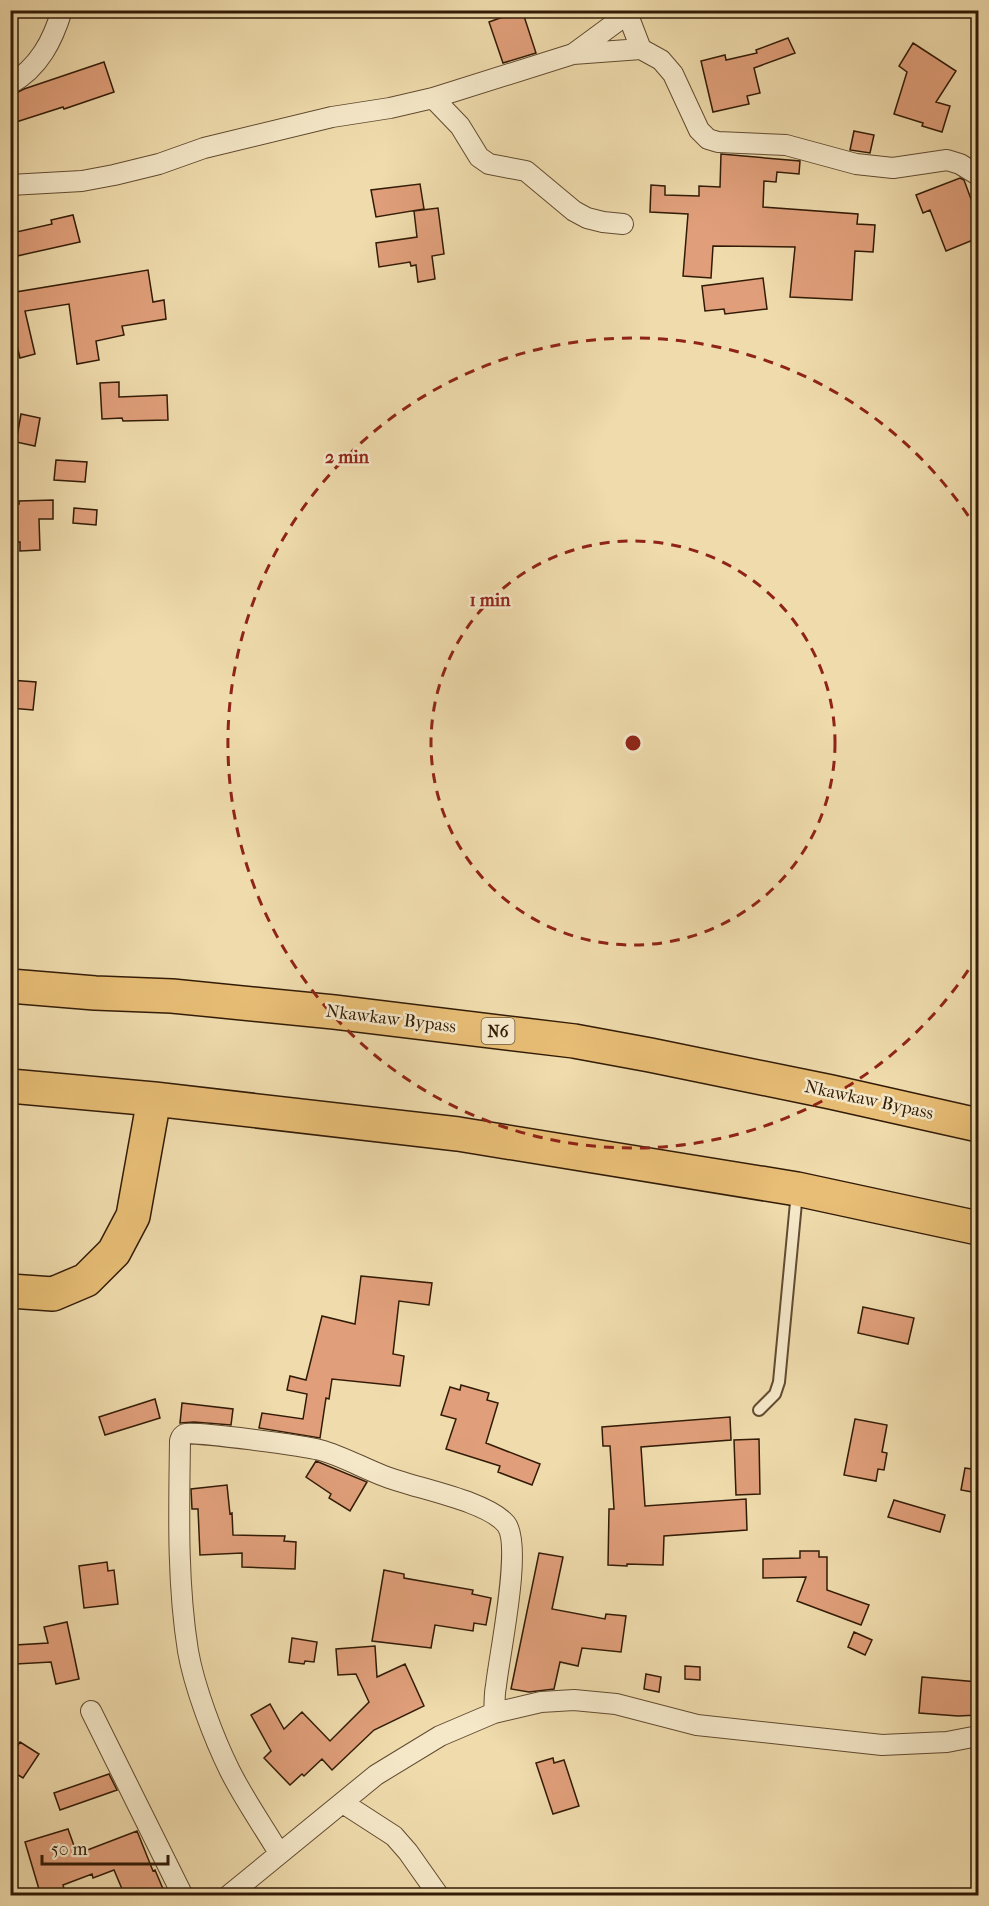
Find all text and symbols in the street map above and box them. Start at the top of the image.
text: 2 min [325,447,369,468]
text: 1 min [469,590,511,611]
centre of rings [623,733,643,753]
street label: Nkawkaw Bypass [325,1001,458,1037]
road number: N6 [482,1018,514,1044]
street label: Nkawkaw Bypass [803,1076,936,1124]
scale bar [42,1828,168,1866]
text: 50 m [51,1839,88,1860]

